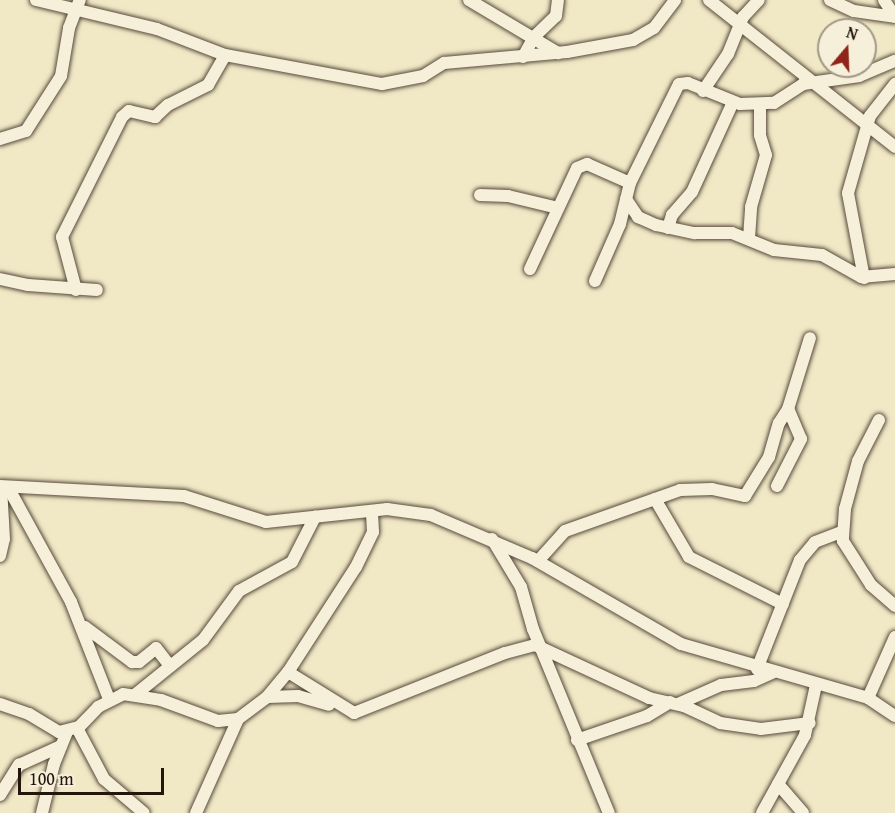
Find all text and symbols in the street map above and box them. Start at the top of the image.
north arrow [817,18,877,78]
text: N [843,20,861,46]
scale bar [21,756,166,794]
text: 100 m [29,765,74,792]

